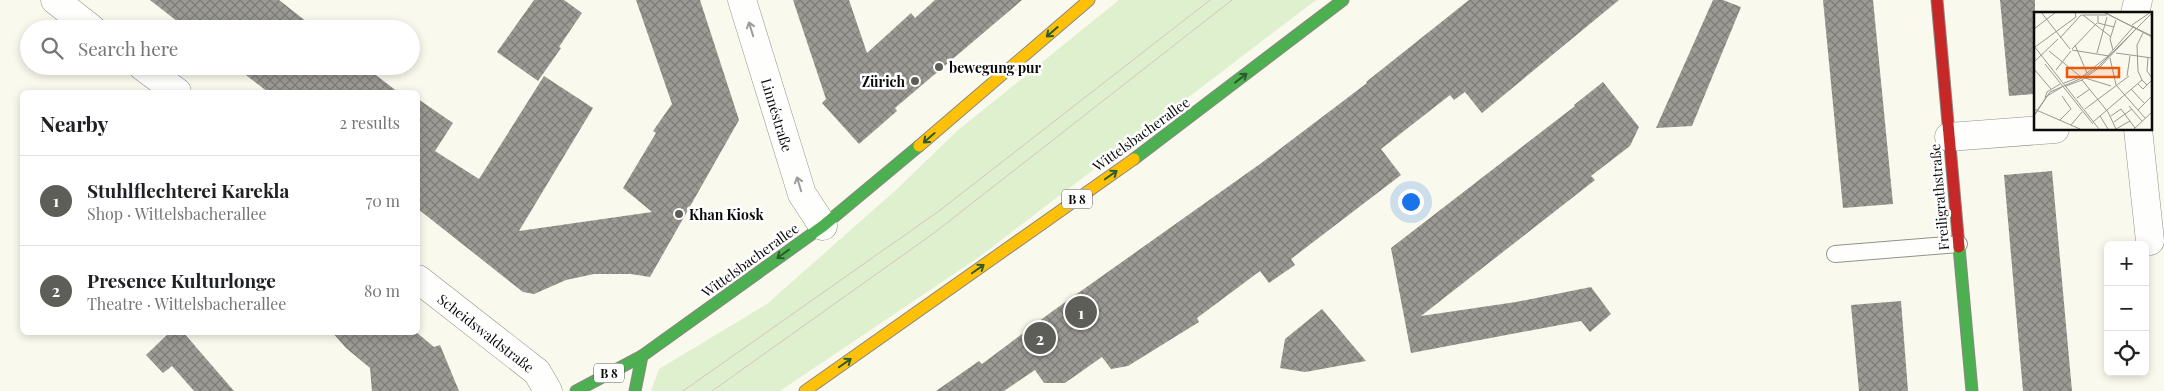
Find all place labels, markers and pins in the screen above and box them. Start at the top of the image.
place label: bewegung pur [949,58,1042,77]
marker: bewegung pur [933,61,945,73]
place label: Zürich [862,72,905,91]
marker: Zürich [909,75,921,87]
place label: Khan Kiosk [689,205,764,224]
marker: Khan Kiosk [673,208,685,220]
pin: 1 [1065,293,1097,331]
pin: 2 [1024,319,1056,357]

